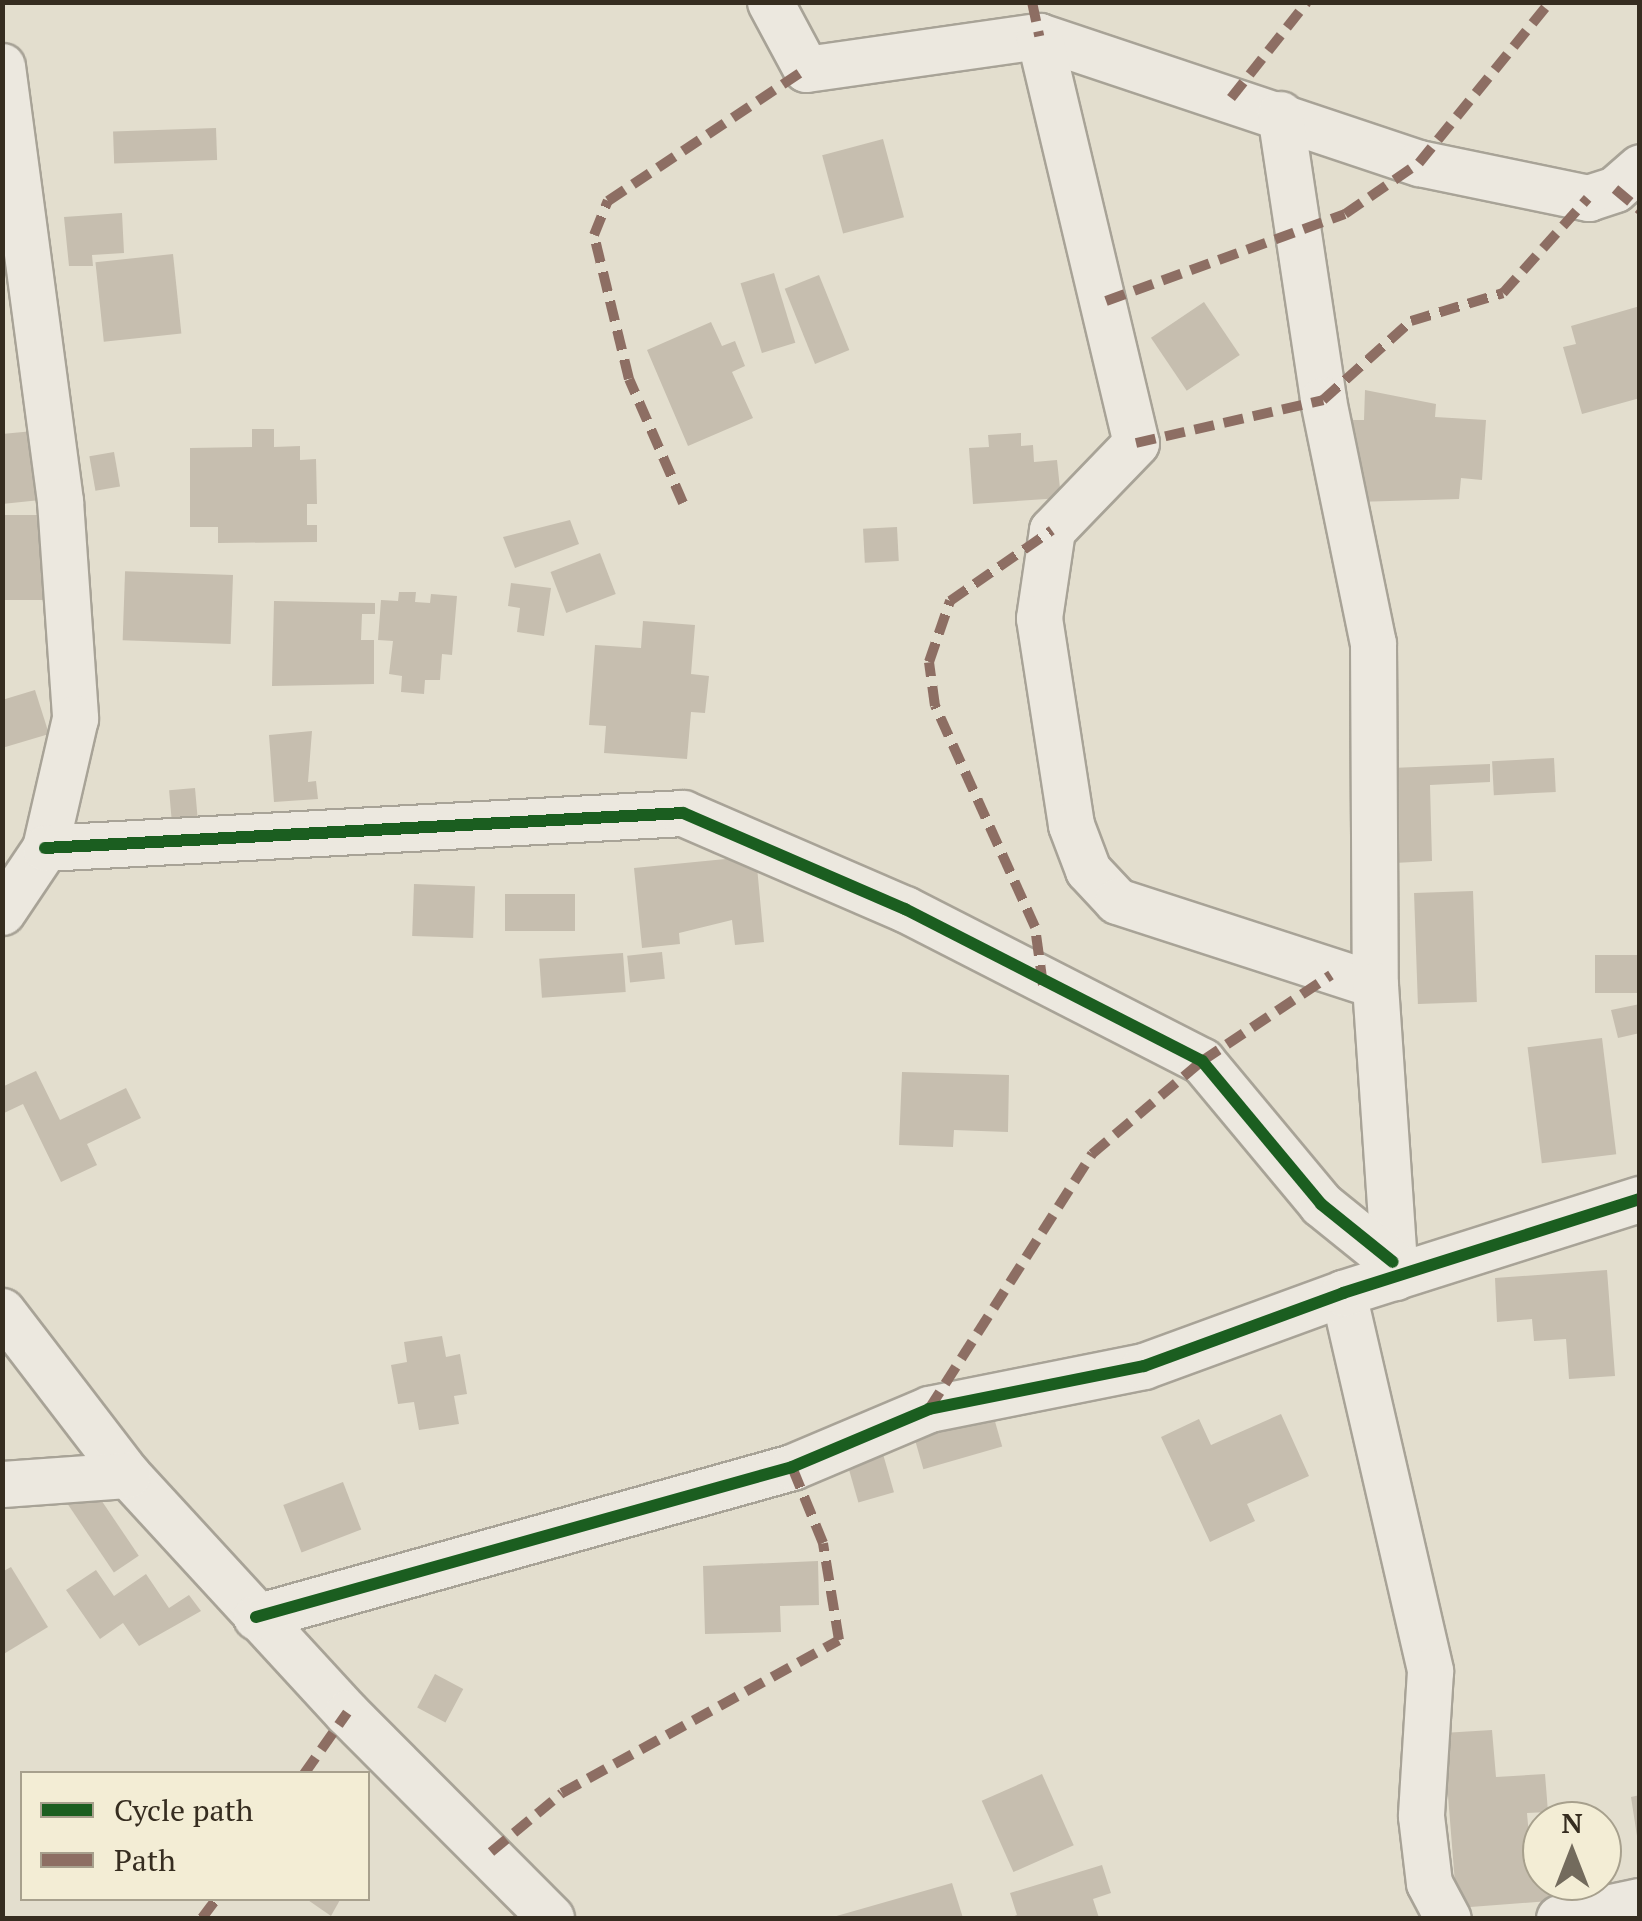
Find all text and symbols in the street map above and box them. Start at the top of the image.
legend [20,1771,370,1901]
text: Cycle path [114,1790,253,1830]
north arrow [1522,1801,1622,1901]
text: N [1561,1804,1583,1841]
text: Path [114,1840,176,1880]

